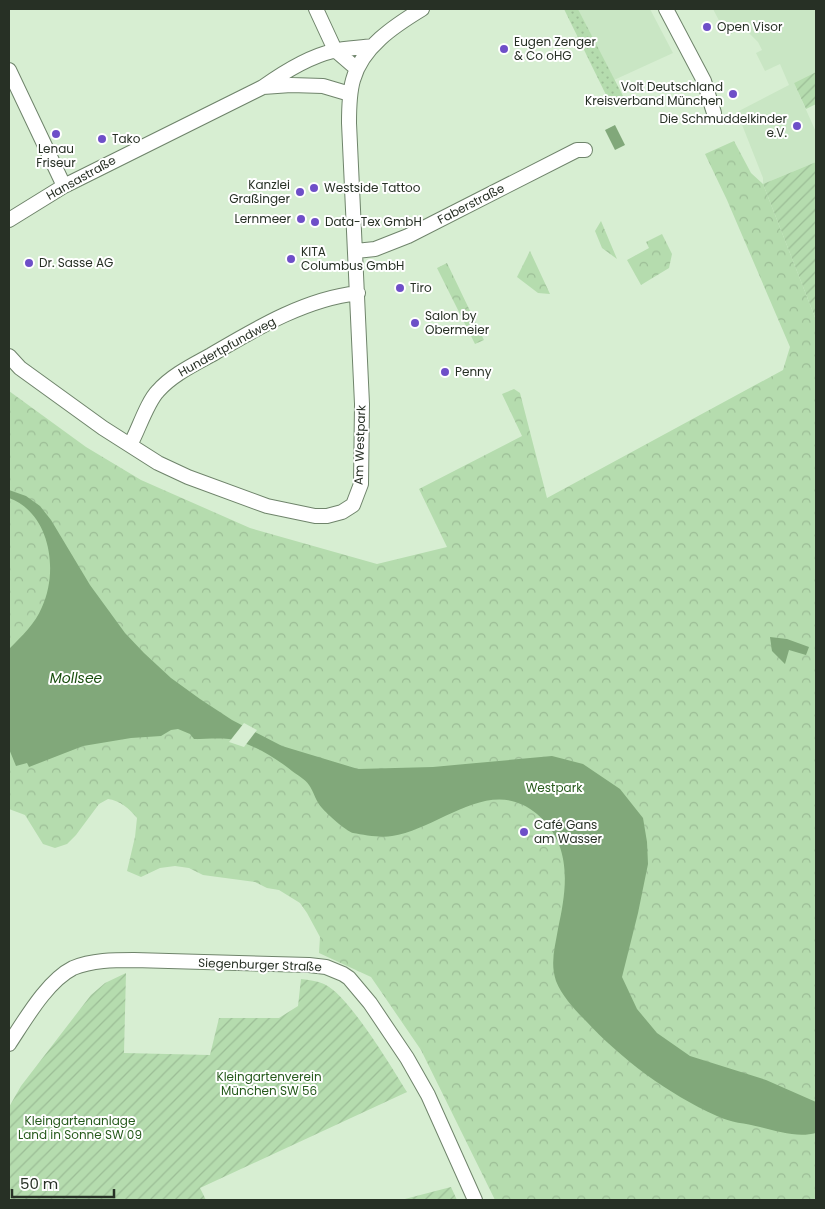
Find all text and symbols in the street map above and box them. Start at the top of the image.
place label: Open Visor [717,18,783,35]
marker: Open Visor [701,21,713,33]
place label: Eugen Zenger & Co oHG [514,33,596,64]
marker: Eugen Zenger & Co oHG [498,43,510,55]
place label: Volt Deutschland Kreisverband München [585,78,723,109]
marker: Volt Deutschland Kreisverband München [727,88,739,100]
place label: Die Schmuddelkinder e.V. [659,110,788,141]
marker: Die Schmuddelkinder e.V. [791,120,803,132]
marker: Lenau Friseur [50,128,62,140]
place label: Tako [112,130,141,147]
marker: Tako [96,133,108,145]
place label: Lenau Friseur [36,140,76,171]
street label: Hansastraße [43,151,119,204]
place label: Kanzlei Graßinger [229,176,291,207]
place label: Westside Tattoo [324,179,421,196]
street label: Faberstraße [434,179,507,228]
marker: Westside Tattoo [308,182,320,194]
marker: Kanzlei Graßinger [294,186,306,198]
place label: Lernmeer [235,210,292,227]
marker: Lernmeer [295,213,307,225]
place label: Data-Tex GmbH [325,213,422,230]
marker: Data-Tex GmbH [309,216,321,228]
place label: KITA Columbus GmbH [301,243,404,274]
marker: KITA Columbus GmbH [285,253,297,265]
place label: Dr. Sasse AG [39,254,113,271]
marker: Dr. Sasse AG [23,257,35,269]
place label: Tiro [410,279,432,296]
marker: Tiro [394,282,406,294]
place label: Salon by Obermeier [425,307,490,338]
street label: Hundertpfundweg [175,313,279,380]
marker: Salon by Obermeier [409,317,421,329]
place label: Penny [455,363,492,380]
marker: Penny [439,366,451,378]
street label: Am Westpark [350,404,369,485]
water label: Mollsee [50,668,103,688]
park label: Westpark [526,779,583,796]
place label: Café Gans am Wasser [534,816,602,847]
marker: Café Gans am Wasser [518,826,530,838]
street label: Siegenburger Straße [198,954,322,975]
park label: Kleingartenverein München SW 56 [216,1068,322,1099]
park label: Kleingartenanlage Land in Sonne SW 09 [18,1112,142,1143]
scale bar [12,1166,115,1198]
text: 50 m [20,1173,58,1194]

